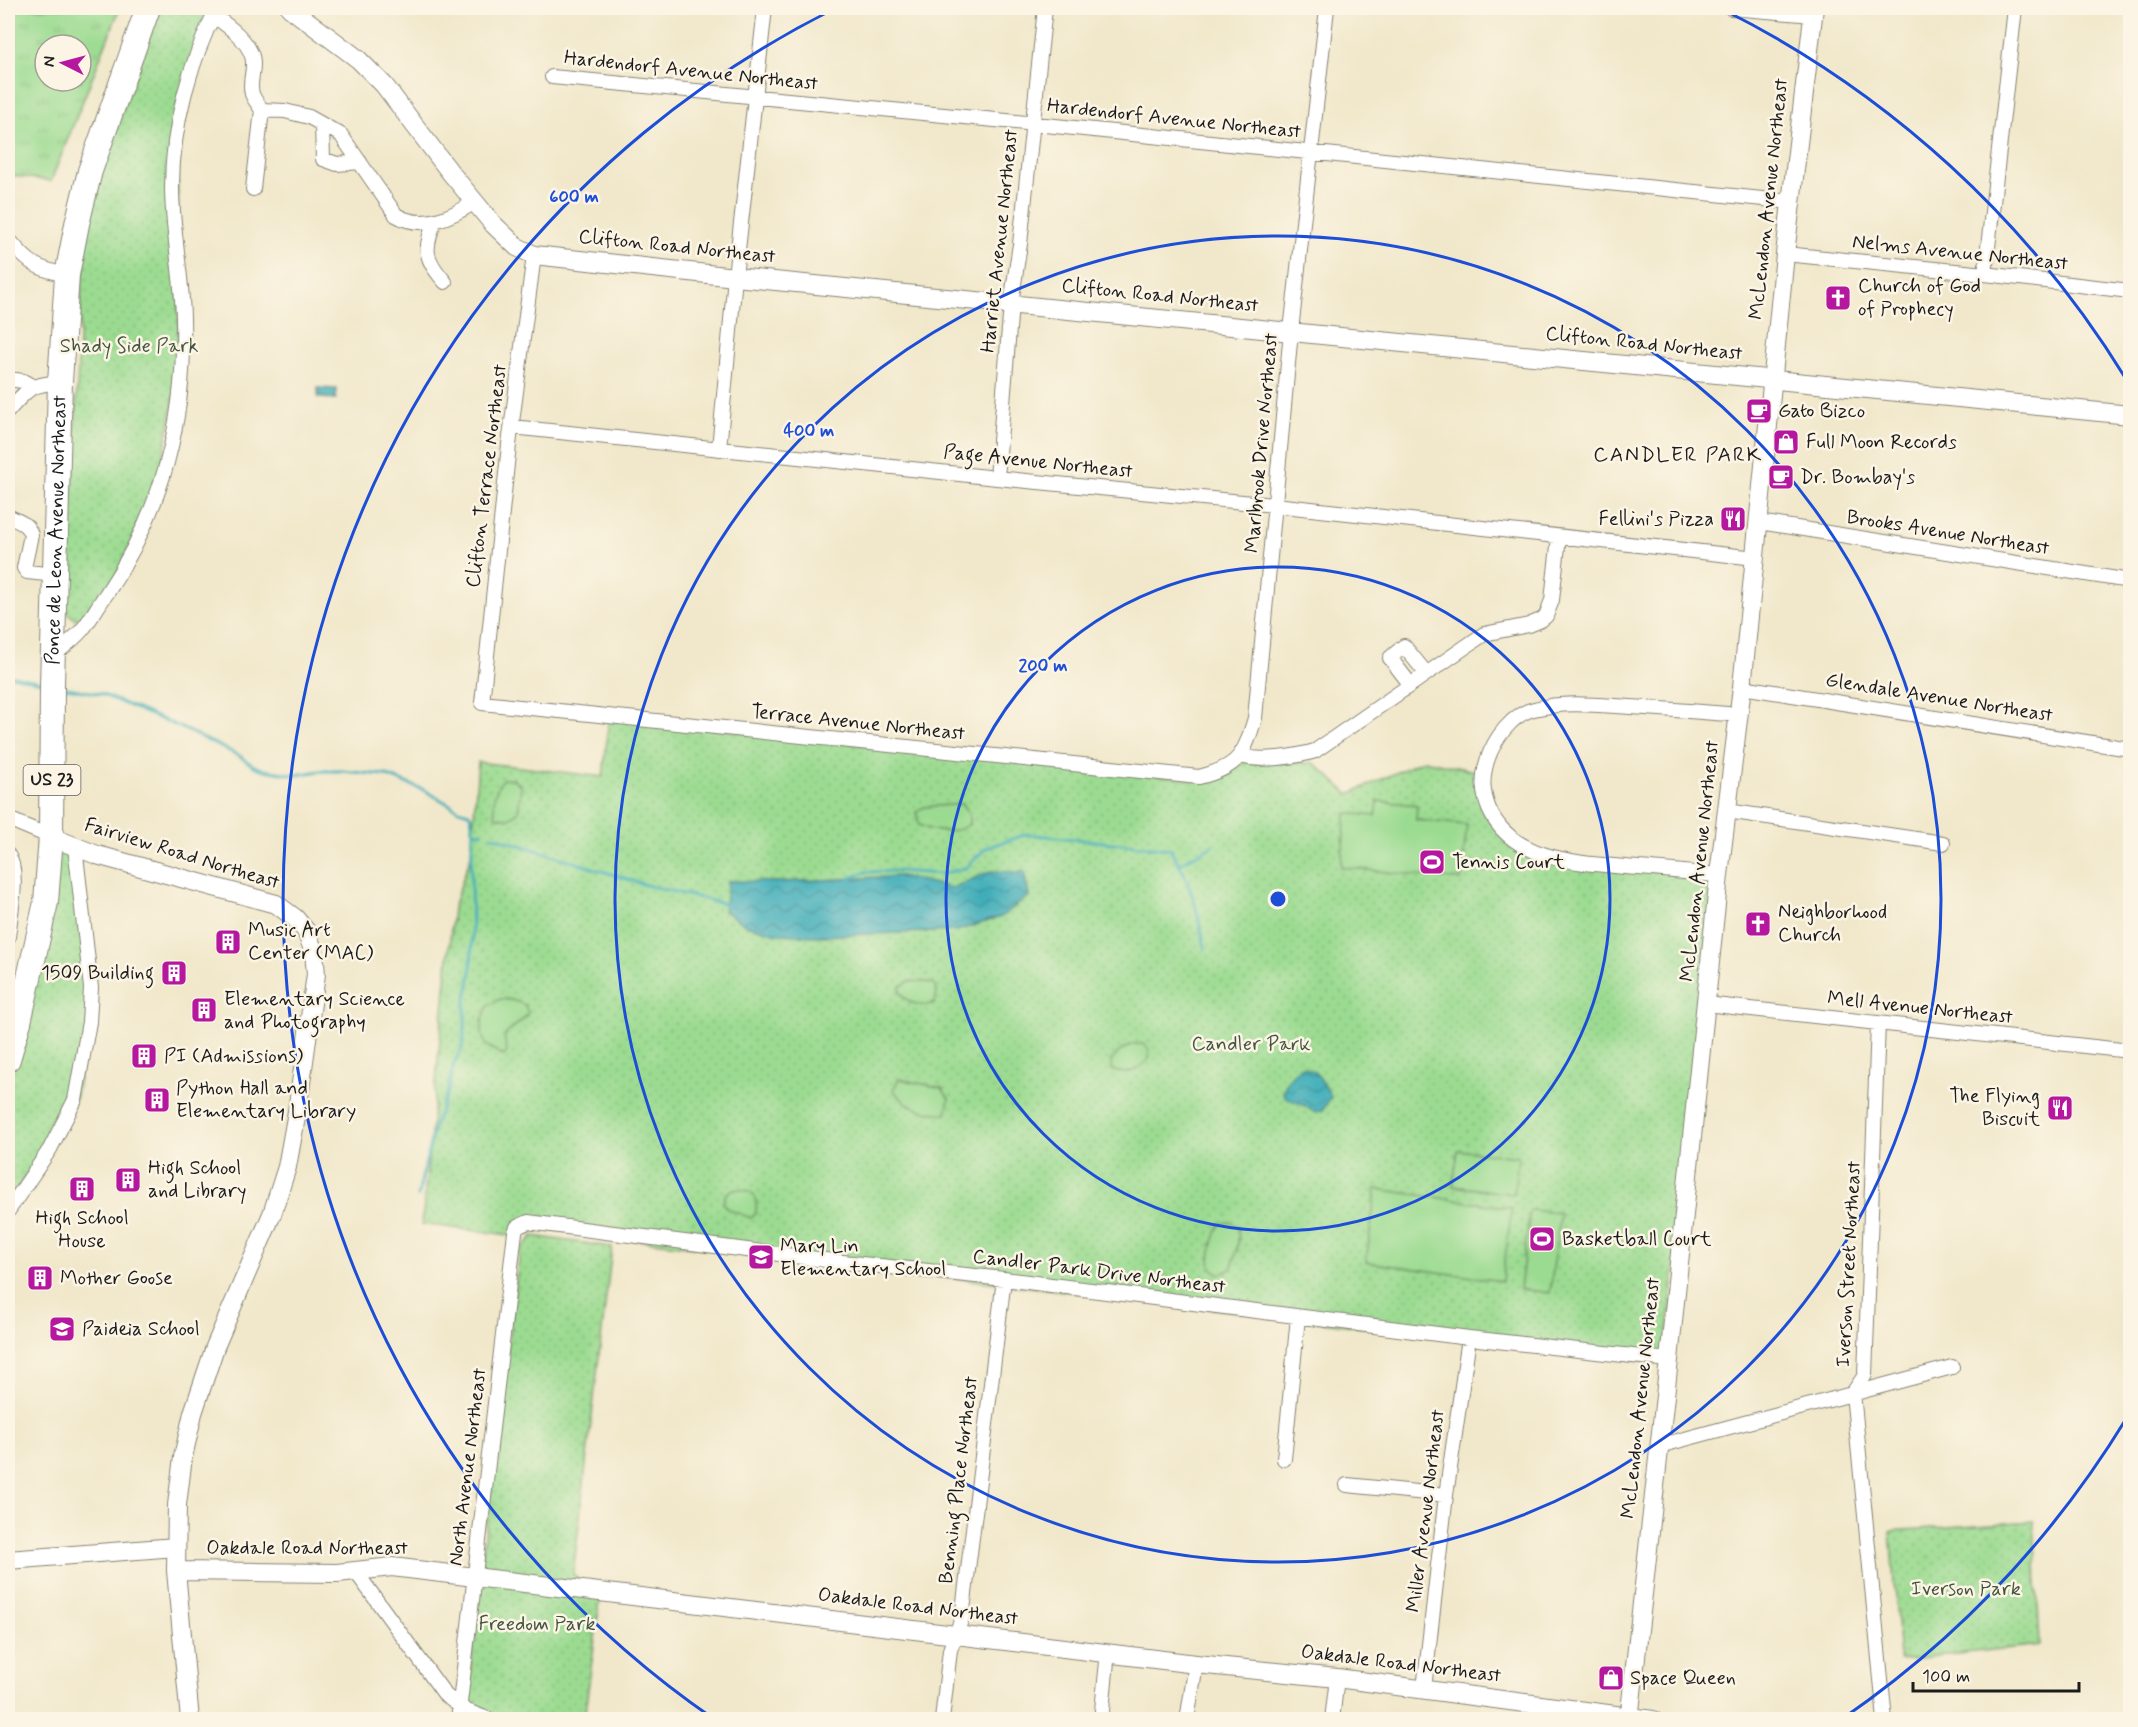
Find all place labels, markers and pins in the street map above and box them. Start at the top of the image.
place label: Church of God of Prophecy [1858,273,1981,323]
church icon: Church of God of Prophecy [1823,283,1853,313]
cafe icon: Gato Bizco [1744,396,1774,426]
place label: Gato Bizco [1778,398,1865,425]
shop icon: Full Moon Records [1771,427,1801,457]
place label: Full Moon Records [1806,429,1957,456]
cafe icon: Dr. Bombay's [1766,462,1796,492]
place label: Dr. Bombay's [1800,464,1915,491]
restaurant icon: Fellini's Pizza [1718,504,1748,534]
place label: Fellini's Pizza [1598,506,1714,533]
sports icon: Tennis Court [1417,847,1447,877]
place label: Tennis Court [1452,849,1565,876]
centre of rings [1268,889,1288,909]
place label: Neighborhood Church [1778,899,1887,949]
church icon: Neighborhood Church [1743,909,1773,939]
place label: Music Art Center (MAC) [248,917,373,967]
building icon: Music Art Center (MAC) [213,927,243,957]
building icon: 1509 Building [159,958,189,988]
place label: 1509 Building [41,960,154,989]
place label: Elementary Science and Photography [224,986,405,1038]
building icon: Elementary Science and Photography [189,995,219,1025]
building icon: PI (Admissions) [129,1041,159,1071]
place label: PI (Admissions) [164,1043,303,1070]
place label: Python Hall and Elementary Library [176,1075,356,1125]
place label: The Flying Biscuit [1949,1083,2040,1133]
building icon: Python Hall and Elementary Library [142,1085,172,1115]
restaurant icon: The Flying Biscuit [2045,1093,2075,1123]
place label: High School and Library [148,1155,246,1205]
building icon: High School and Library [113,1165,143,1195]
building icon: High School House [67,1174,97,1204]
place label: High School House [35,1205,129,1255]
sports icon: Basketball Court [1527,1224,1557,1254]
place label: Basketball Court [1562,1226,1712,1253]
place label: Mary Lin Elementary School [780,1233,946,1283]
school or university icon: Mary Lin Elementary School [746,1242,776,1272]
building icon: Mother Goose [25,1263,55,1293]
place label: Mother Goose [60,1265,173,1292]
school or university icon: Paideia School [47,1314,77,1344]
place label: Paideia School [82,1316,200,1343]
shop icon: Space Queen [1596,1663,1626,1693]
place label: Space Queen [1630,1665,1736,1692]

